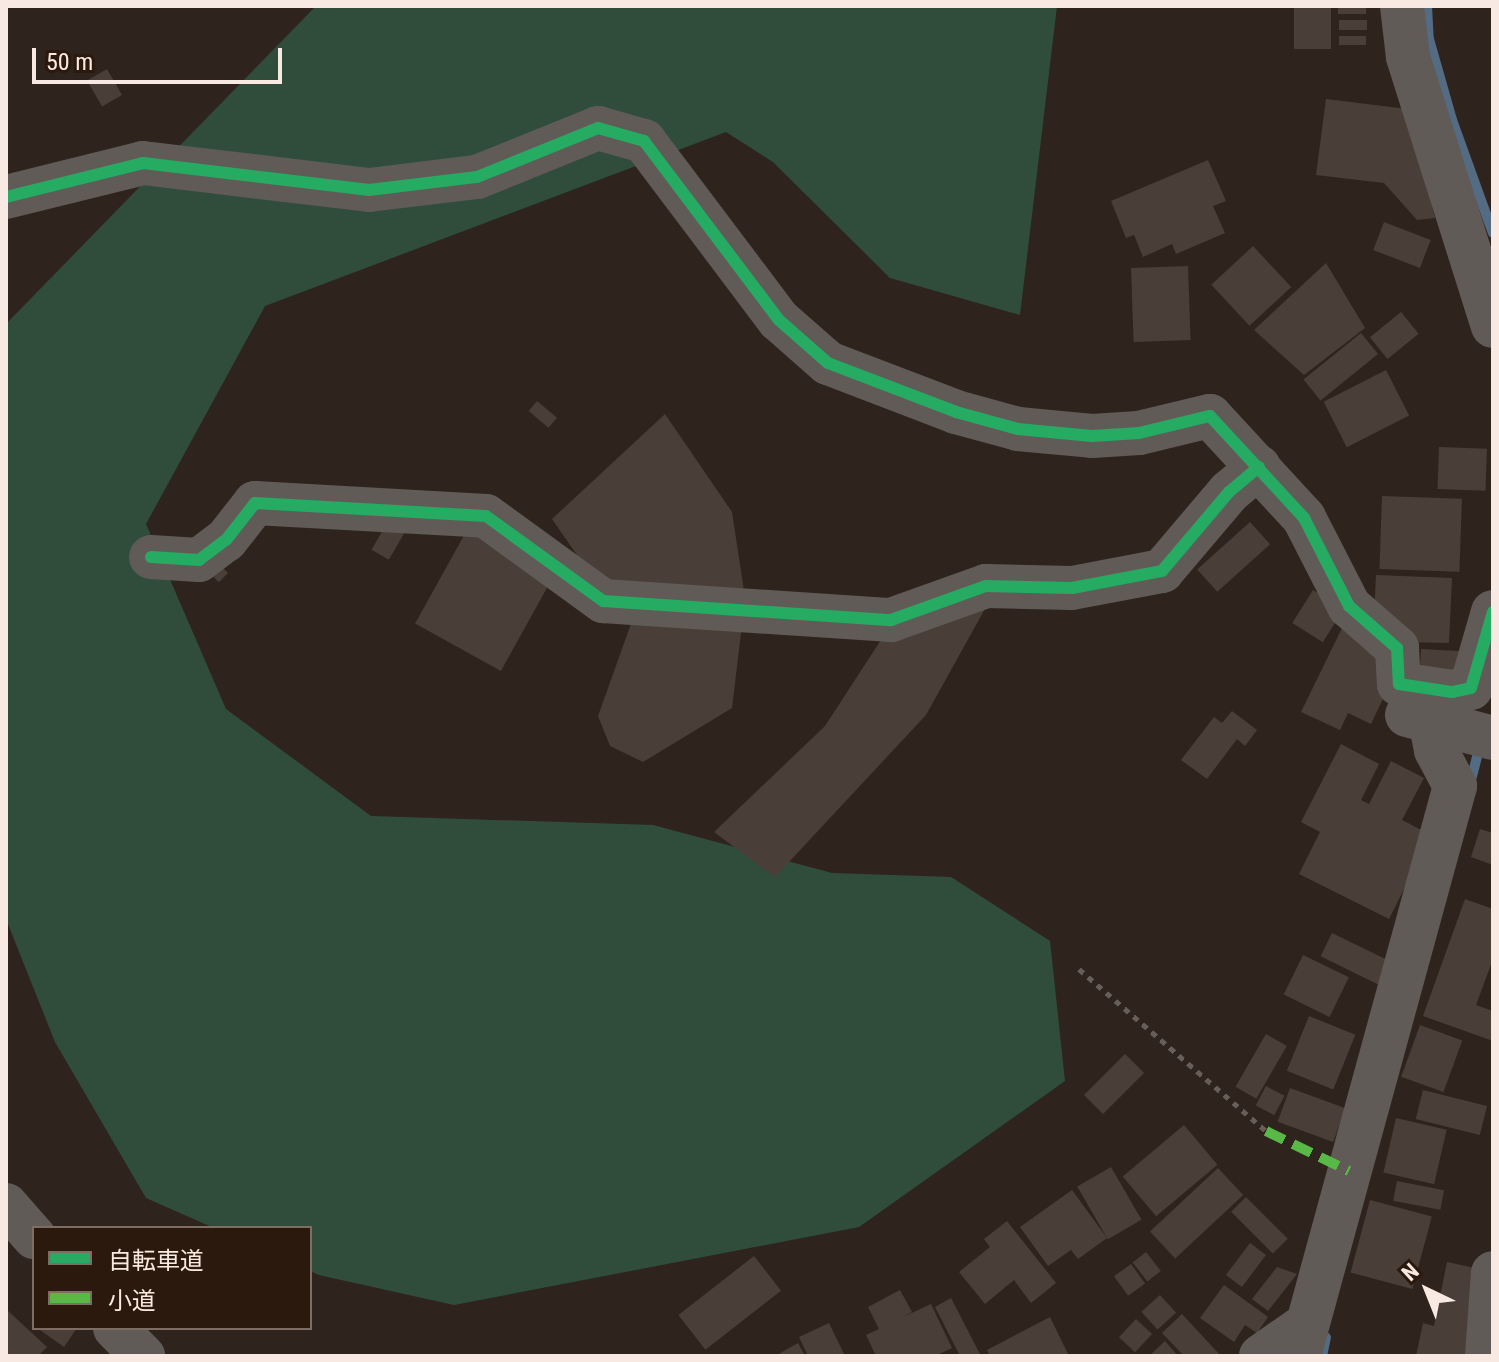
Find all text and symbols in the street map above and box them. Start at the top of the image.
scale bar [36,32,286,82]
text: 50 m [46,48,93,76]
legend [32,1226,312,1330]
text: 自転車道 [108,1247,204,1275]
north arrow [1387,1250,1467,1330]
text: N [1397,1258,1424,1286]
text: 小道 [108,1287,156,1315]

